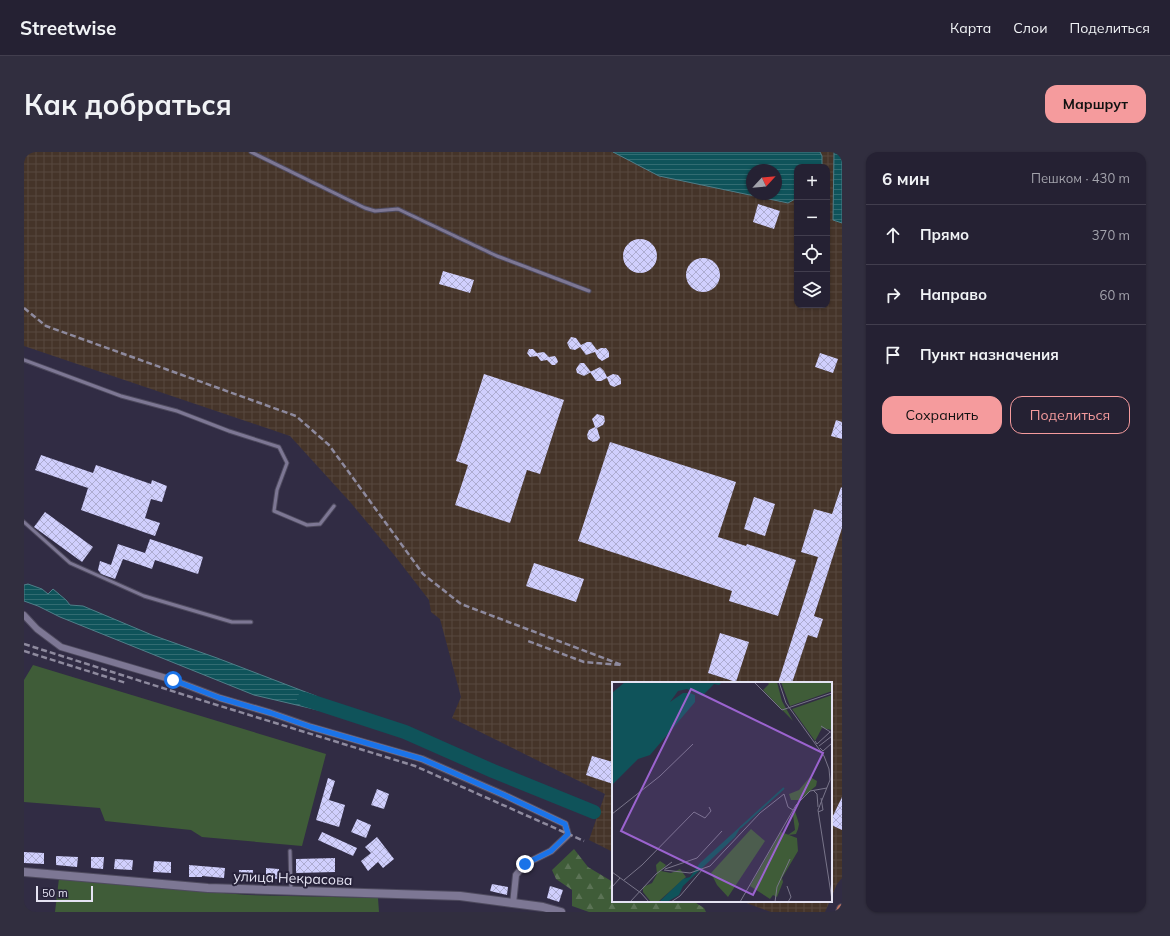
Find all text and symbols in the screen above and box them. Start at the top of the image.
text: Streetwise [20,16,116,40]
text: Карта [950,19,991,37]
text: Слои [1013,19,1048,37]
text: Поделиться [1070,19,1150,37]
button: Маршрут [1045,85,1146,123]
text: Как добраться [24,87,232,122]
north arrow [746,164,782,200]
map controls [794,164,830,308]
button: + [794,164,830,200]
text: 6 мин [882,168,930,189]
text: Пешком · 430 m [1031,170,1130,186]
button: − [794,200,830,236]
icon: ahead [882,224,904,246]
text: Прямо [920,225,969,244]
text: 370 m [1092,227,1130,243]
button: locate [794,236,830,272]
button: layers [794,272,830,308]
icon: right [882,284,904,306]
text: Направо [920,285,987,304]
text: 60 m [1100,287,1130,303]
icon: arrive [882,344,904,366]
text: Пункт назначения [920,345,1059,364]
button: Сохранить [882,396,1002,434]
button: Поделиться [1010,396,1130,434]
route start [164,671,182,689]
inset map [612,682,832,902]
route end [516,855,534,873]
street label: улица Некрасова [233,867,353,889]
scale bar [36,884,93,903]
text: 50 m [42,886,68,900]

